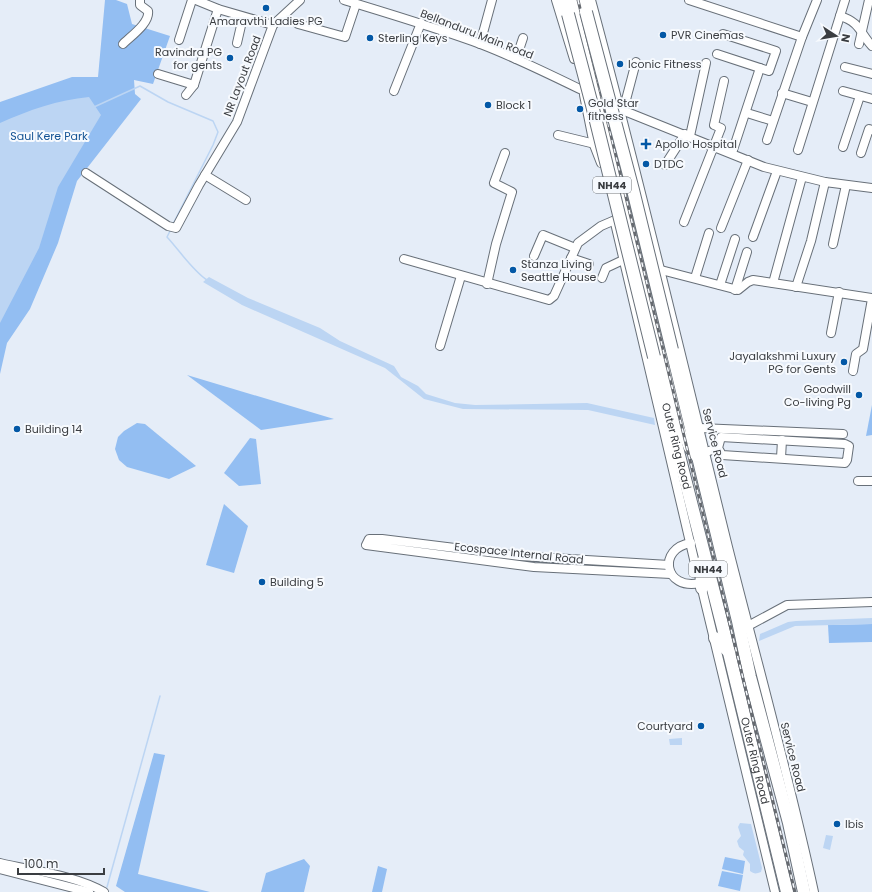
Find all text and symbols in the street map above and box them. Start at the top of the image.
marker: Amaravthi Ladies PG [261,3,271,13]
street label: Bellanduru Main Road [418,5,536,63]
place label: Amaravthi Ladies PG [209,13,323,29]
north arrow [816,16,856,56]
place label: PVR Cinemas [671,27,744,43]
place label: Sterling Keys [378,30,448,46]
marker: PVR Cinemas [658,30,668,40]
text: N [837,32,854,44]
street label: NR Layout Road [219,33,265,119]
marker: Sterling Keys [365,33,375,43]
place label: Ravindra PG for gents [155,44,222,73]
marker: Ravindra PG for gents [225,53,235,63]
place label: Iconic Fitness [628,56,702,72]
marker: Iconic Fitness [615,59,625,69]
place label: Gold Star fitness [588,95,639,124]
place label: Block 1 [496,97,531,113]
marker: Block 1 [483,100,493,110]
marker: Gold Star fitness [575,104,585,114]
park label: Saul Kere Park [10,128,88,144]
place label: Apollo Hospital [655,136,737,152]
marker: Apollo Hospital [640,138,652,150]
place label: DTDC [654,156,684,172]
marker: DTDC [641,159,651,169]
road number: NH44 [593,177,631,193]
place label: Stanza Living Seattle House [521,256,597,285]
marker: Stanza Living Seattle House [508,265,518,275]
place label: Jayalakshmi Luxury PG for Gents [729,348,837,377]
marker: Jayalakshmi Luxury PG for Gents [839,357,849,367]
place label: Goodwill Co-living Pg [784,381,851,410]
marker: Goodwill Co-living Pg [854,390,864,400]
street label: Outer Ring Road [658,401,695,491]
street label: Service Road [699,406,731,480]
place label: Building 14 [25,421,82,437]
marker: Building 14 [12,424,22,434]
street label: Ecospace Internal Road [454,538,584,568]
road number: NH44 [689,561,727,577]
place label: Building 5 [270,574,324,590]
marker: Building 5 [257,577,267,587]
street label: Outer Ring Road [737,715,773,806]
place label: Courtyard [637,718,693,734]
street label: Service Road [777,720,809,794]
marker: Courtyard [696,721,706,731]
place label: Ibis [845,816,864,832]
marker: Ibis [832,819,842,829]
scale bar [18,850,104,876]
text: 100 m [24,855,58,872]

